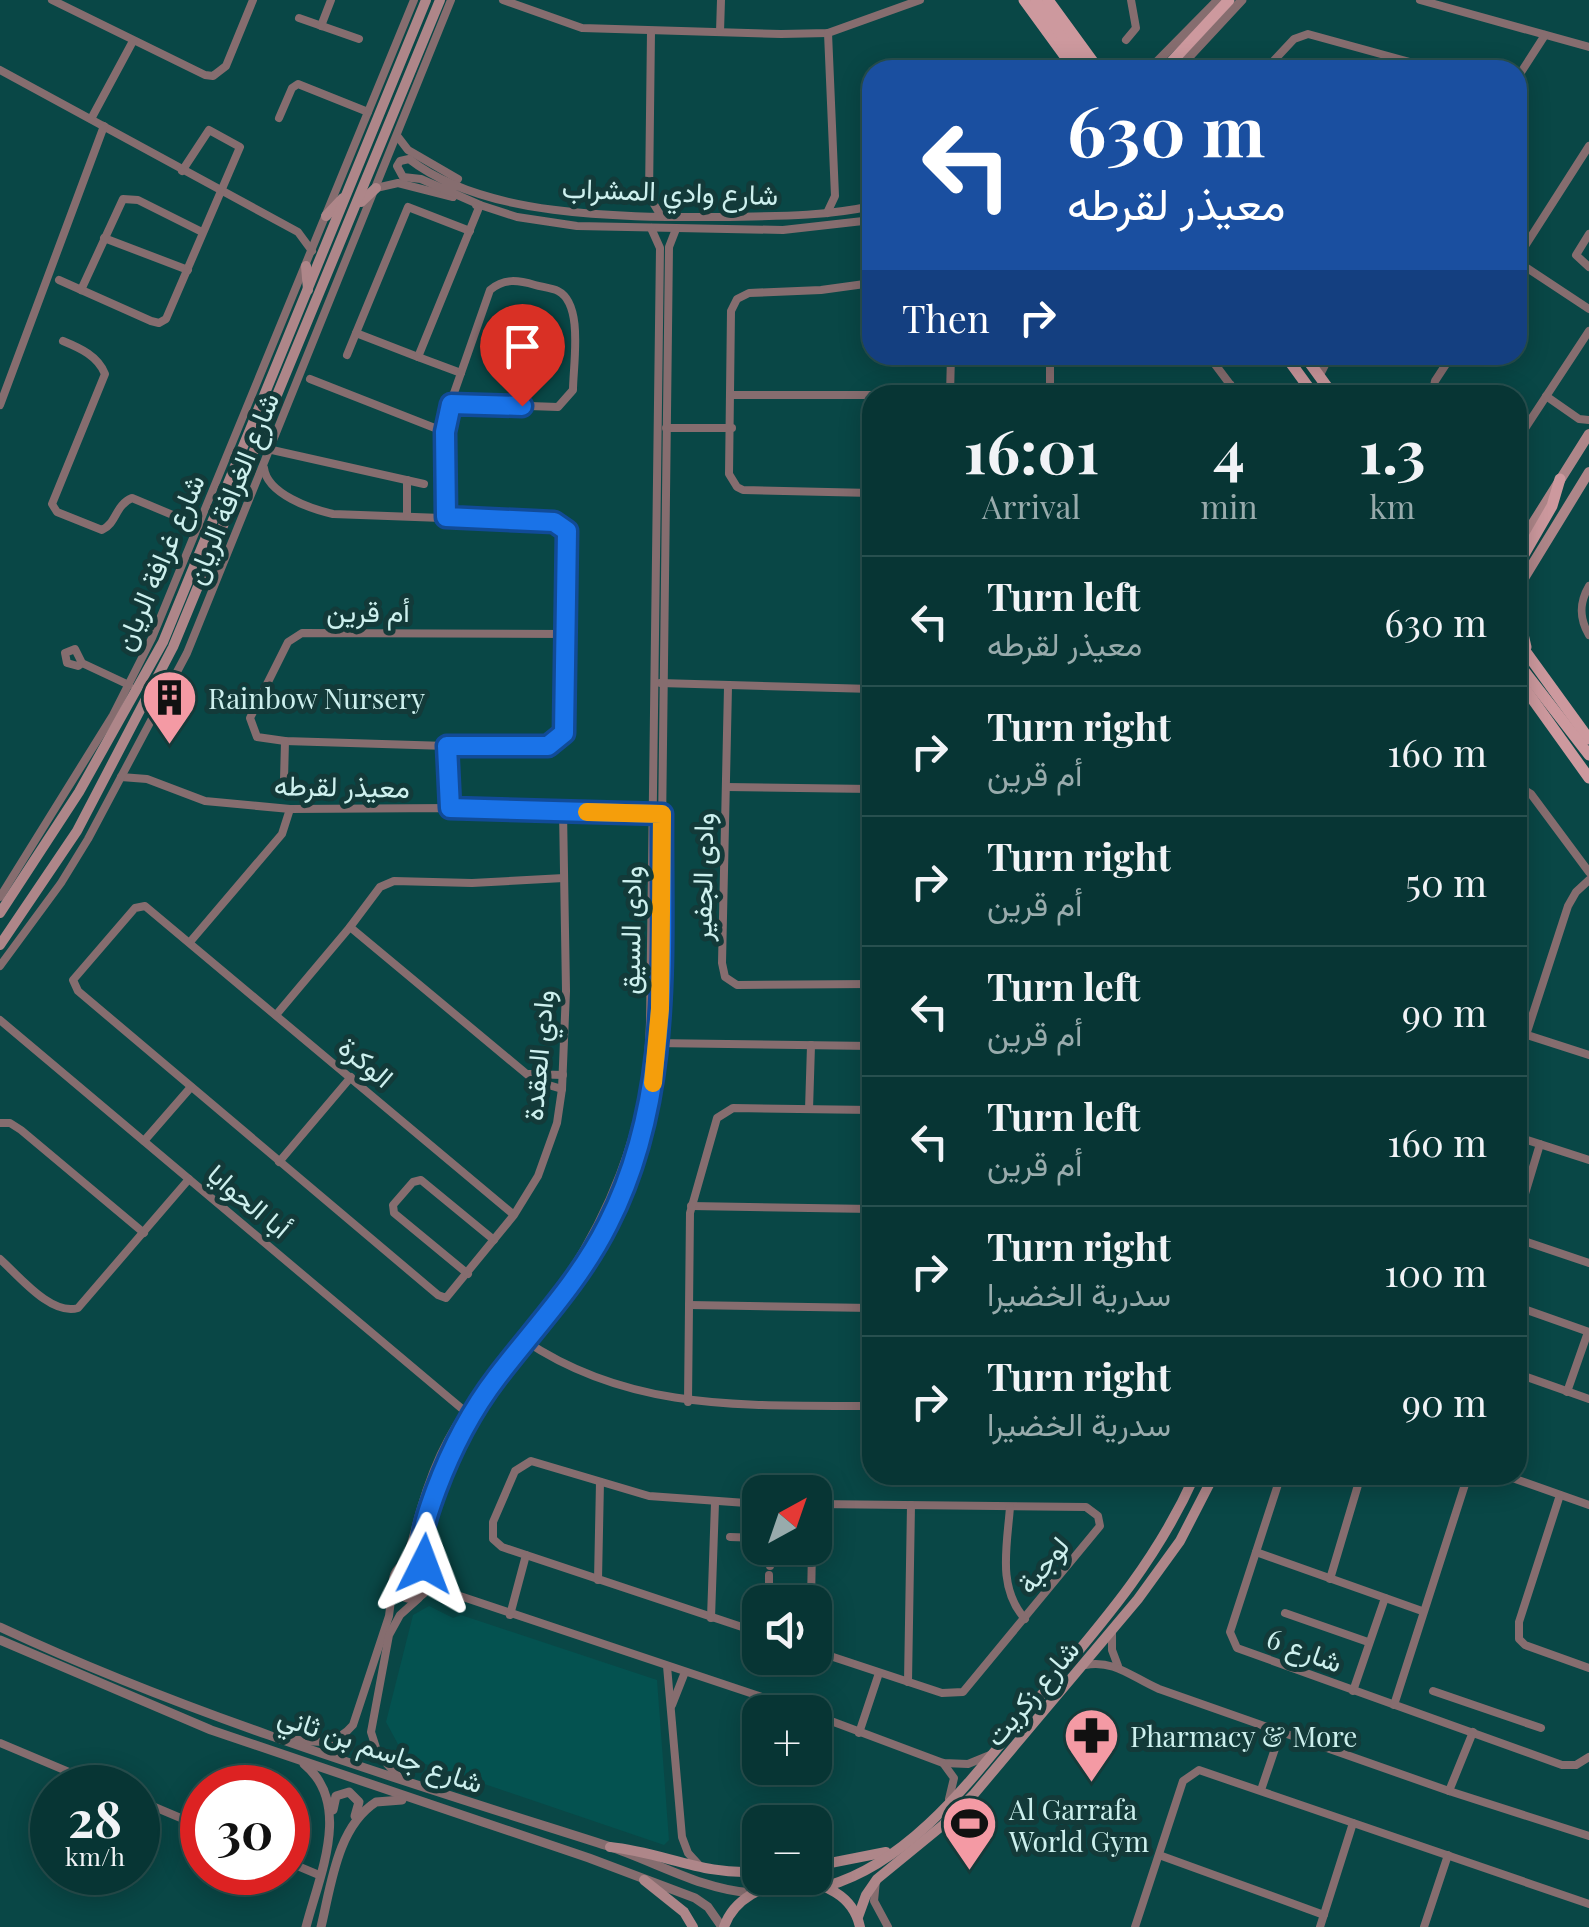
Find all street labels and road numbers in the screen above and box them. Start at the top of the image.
street label: شارع وادي المشراب [561,168,779,218]
street label: شارع الغرافة الريان [176,387,288,590]
street label: شارع غرافة الريان [104,468,214,657]
street label: أم قرين [326,592,410,631]
street label: معيذر لقرطه [274,765,410,806]
street label: وادى الجفير [681,812,722,943]
street label: وادى السيق [609,865,650,995]
street label: وادي العقدة [513,988,567,1123]
street label: الوكرة [331,1027,402,1096]
street label: أبا الحوايا [200,1154,299,1246]
street label: لوجبة [1007,1528,1077,1601]
street label: شارع 6 [1261,1618,1348,1682]
street label: شارع زكريت [976,1631,1088,1754]
street label: شارع جاسم بن ثاني [272,1696,488,1806]

